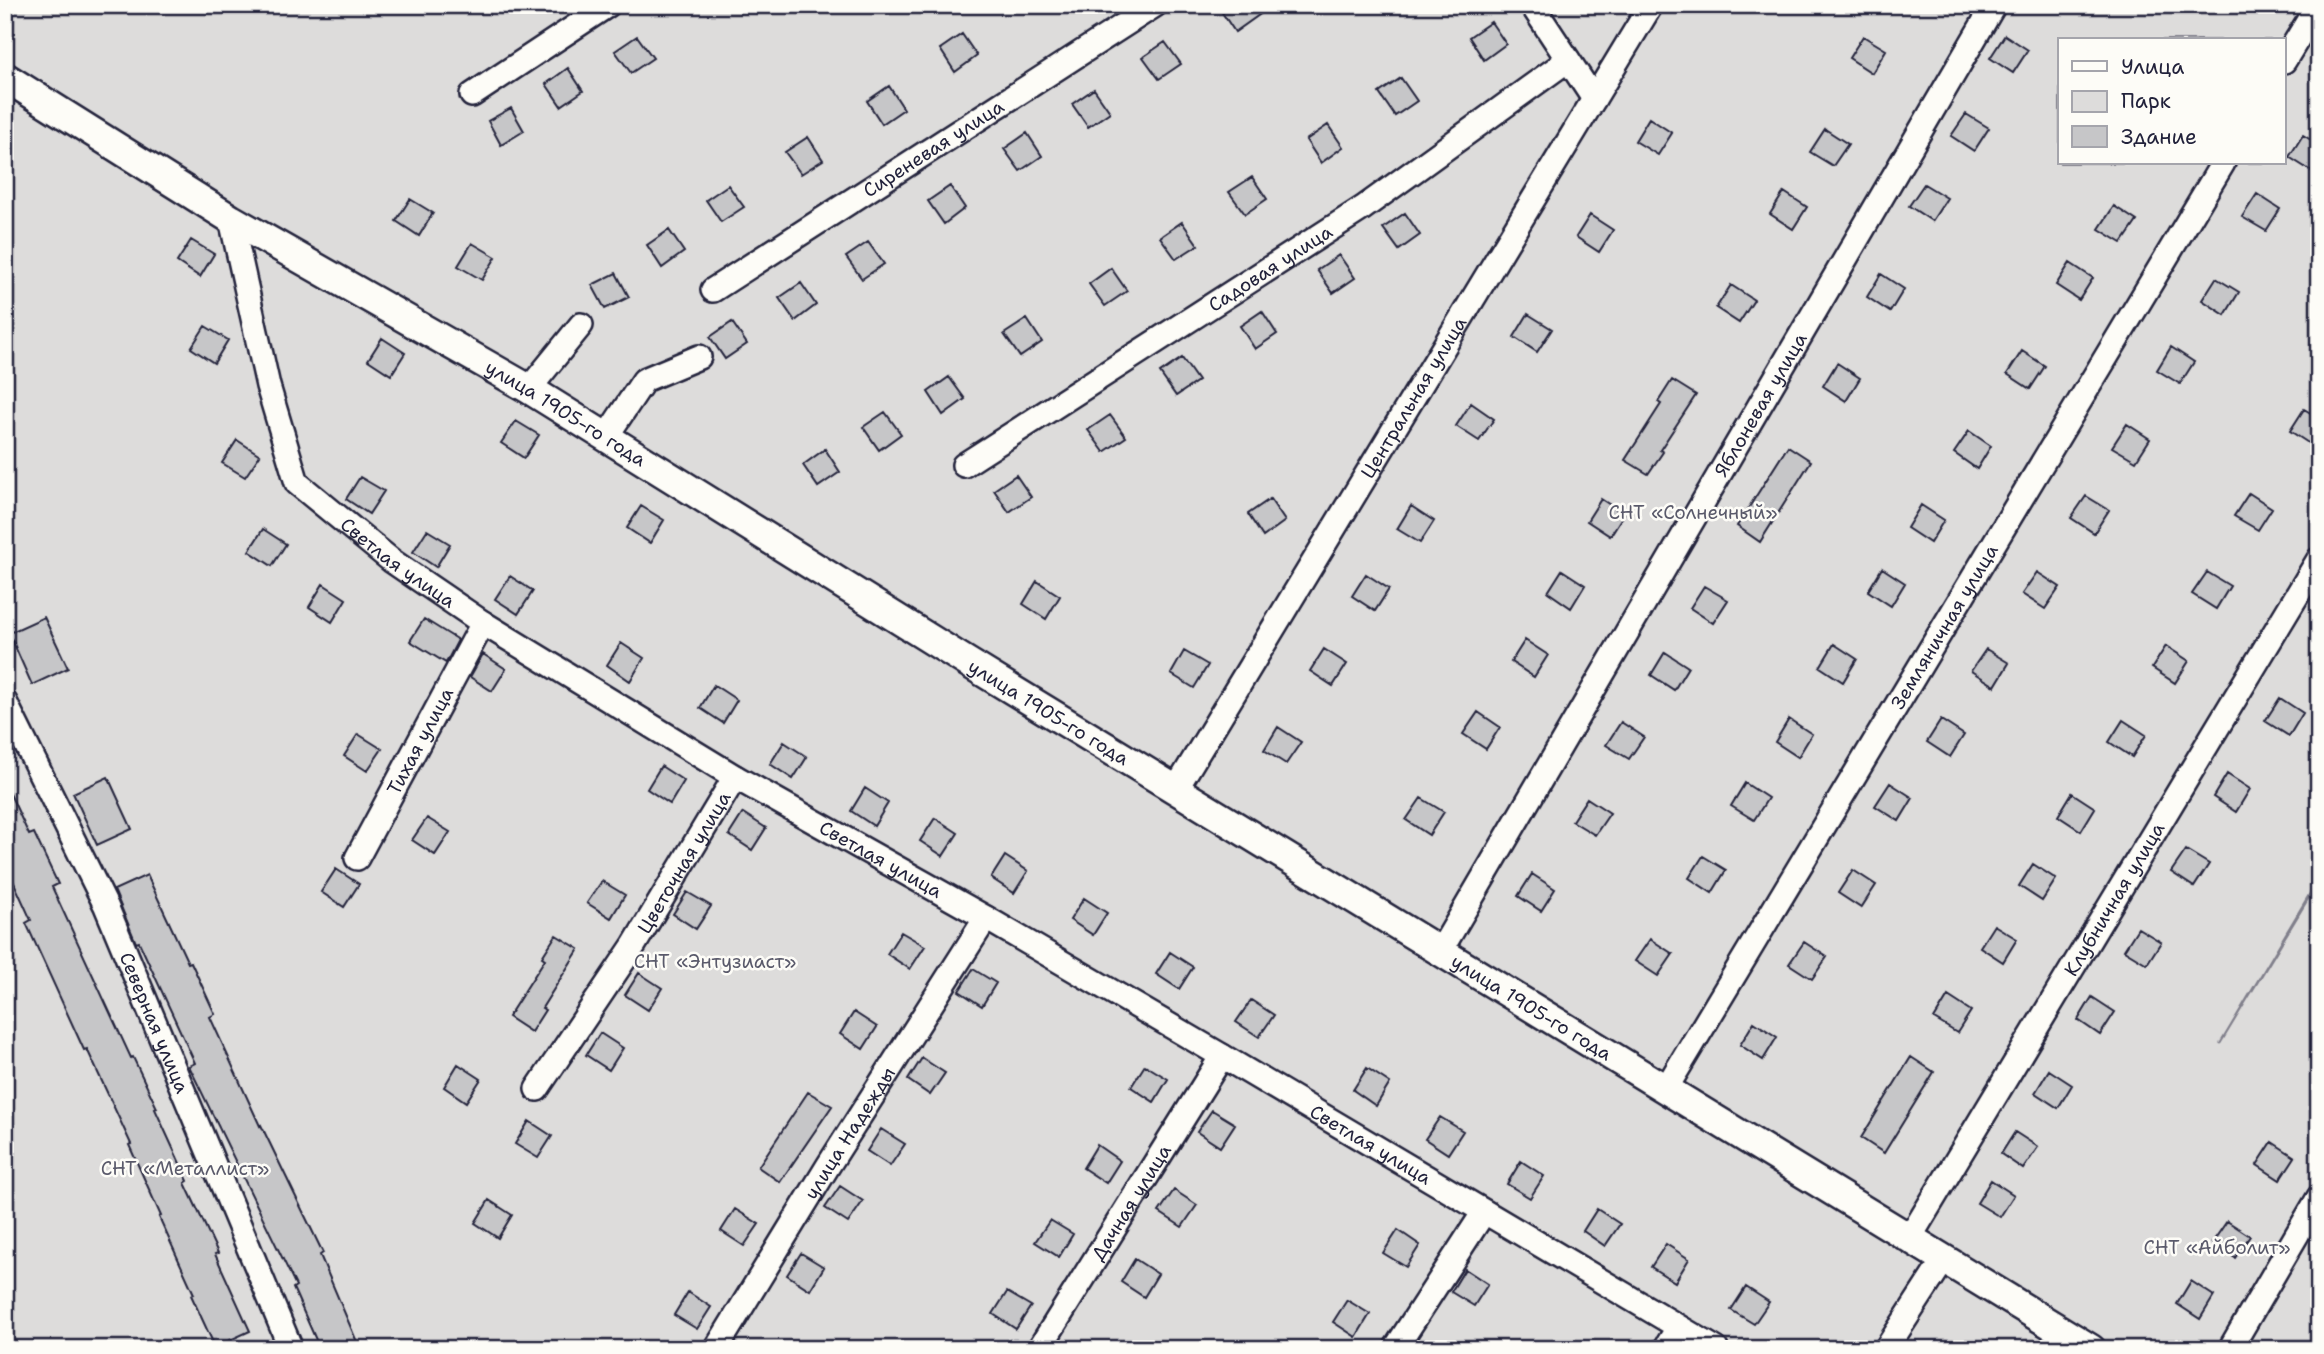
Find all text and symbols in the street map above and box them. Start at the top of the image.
legend [2058,38,2286,164]
text: Улица [2121,53,2184,81]
text: Парк [2121,87,2171,115]
street label: Сиреневая улица [858,94,1009,203]
text: Здание [2121,123,2197,151]
street label: Садовая улица [1203,219,1337,318]
street label: Центральная улица [1355,312,1472,483]
street label: Яблоневая улица [1709,328,1813,481]
street label: улица 1905-го года [481,355,651,472]
park label: СНТ «Солнечный» [1609,500,1777,525]
street label: Светлая улица [335,512,460,614]
street label: Земляничная улица [1885,540,2004,714]
street label: улица 1905-го года [963,654,1134,771]
street label: Тихая улица [381,683,459,799]
street label: Цветочная улица [632,787,737,938]
street label: Светлая улица [815,815,947,904]
street label: Клубничная улица [2058,818,2170,981]
street label: Северная улица [114,949,195,1097]
park label: СНТ «Энтузиаст» [634,949,796,974]
street label: улица 1905-го года [1446,949,1617,1066]
street label: улица Надежды [799,1062,901,1204]
street label: Светлая улица [1305,1099,1436,1191]
street label: Дачная улица [1085,1139,1177,1265]
park label: СНТ «Металлист» [101,1156,269,1181]
park label: СНТ «Айболит» [2144,1235,2290,1260]

